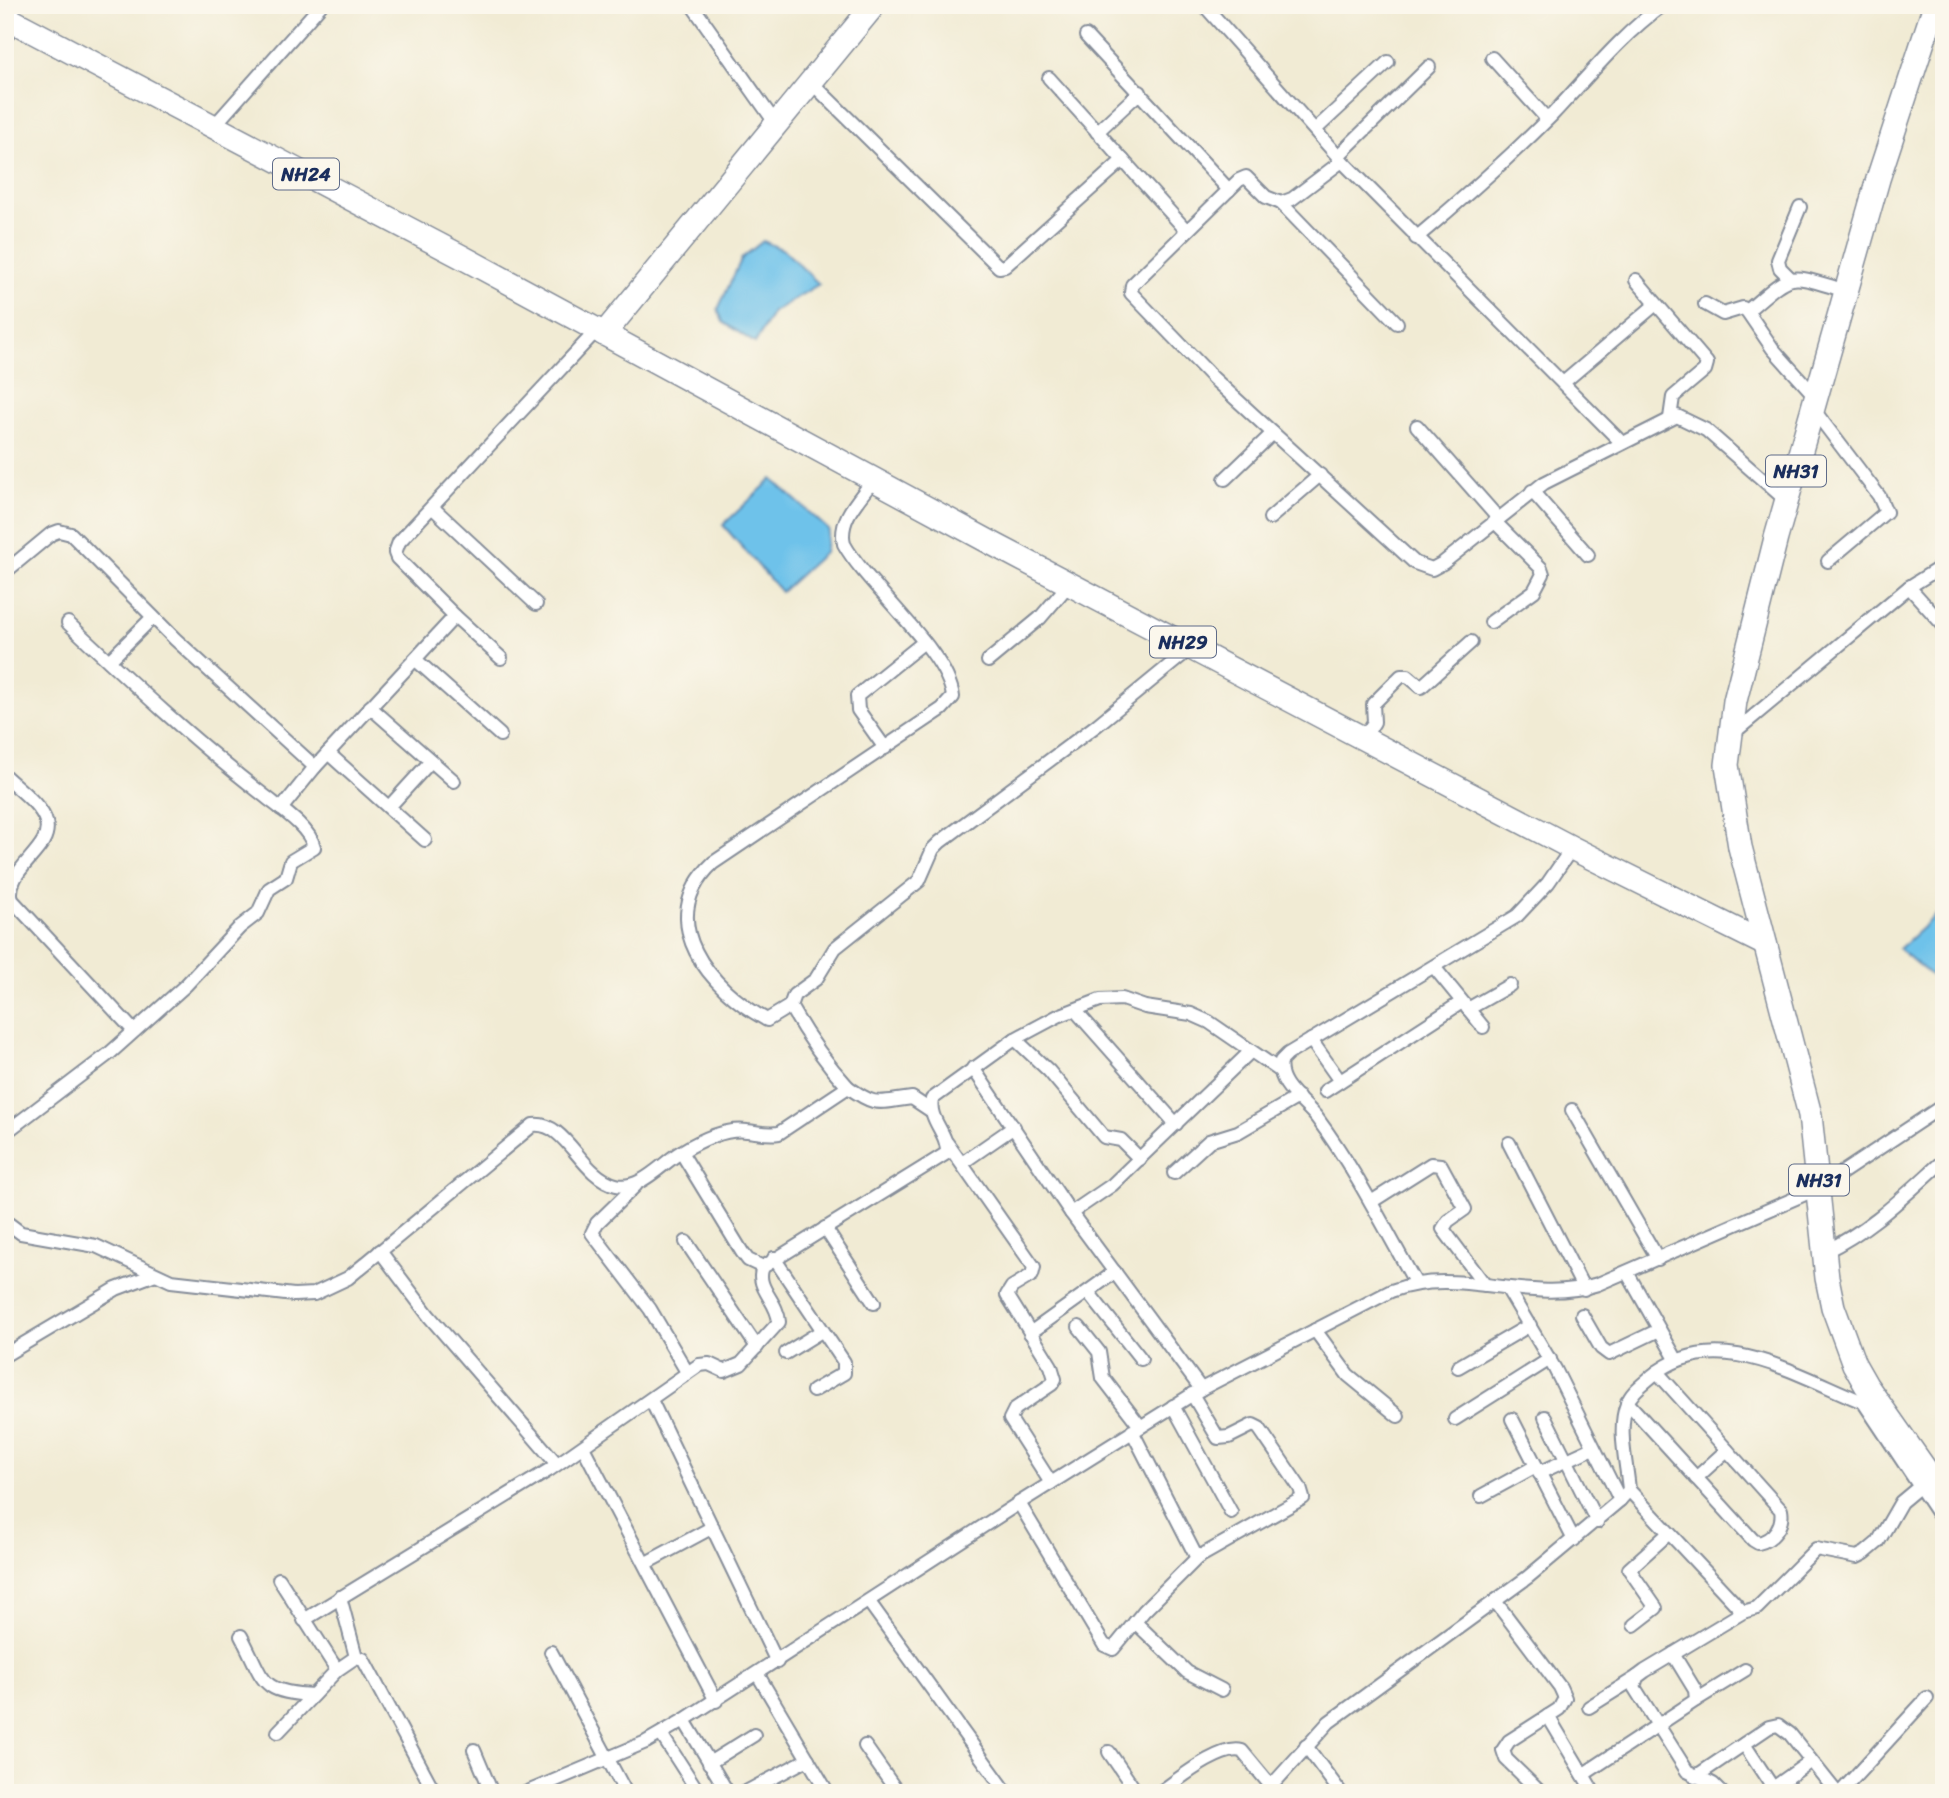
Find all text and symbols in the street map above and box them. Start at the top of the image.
road number: NH24 [273,158,339,190]
road number: NH31 [1766,456,1826,486]
road number: NH29 [1150,626,1216,657]
road number: NH31 [1789,1164,1849,1196]

